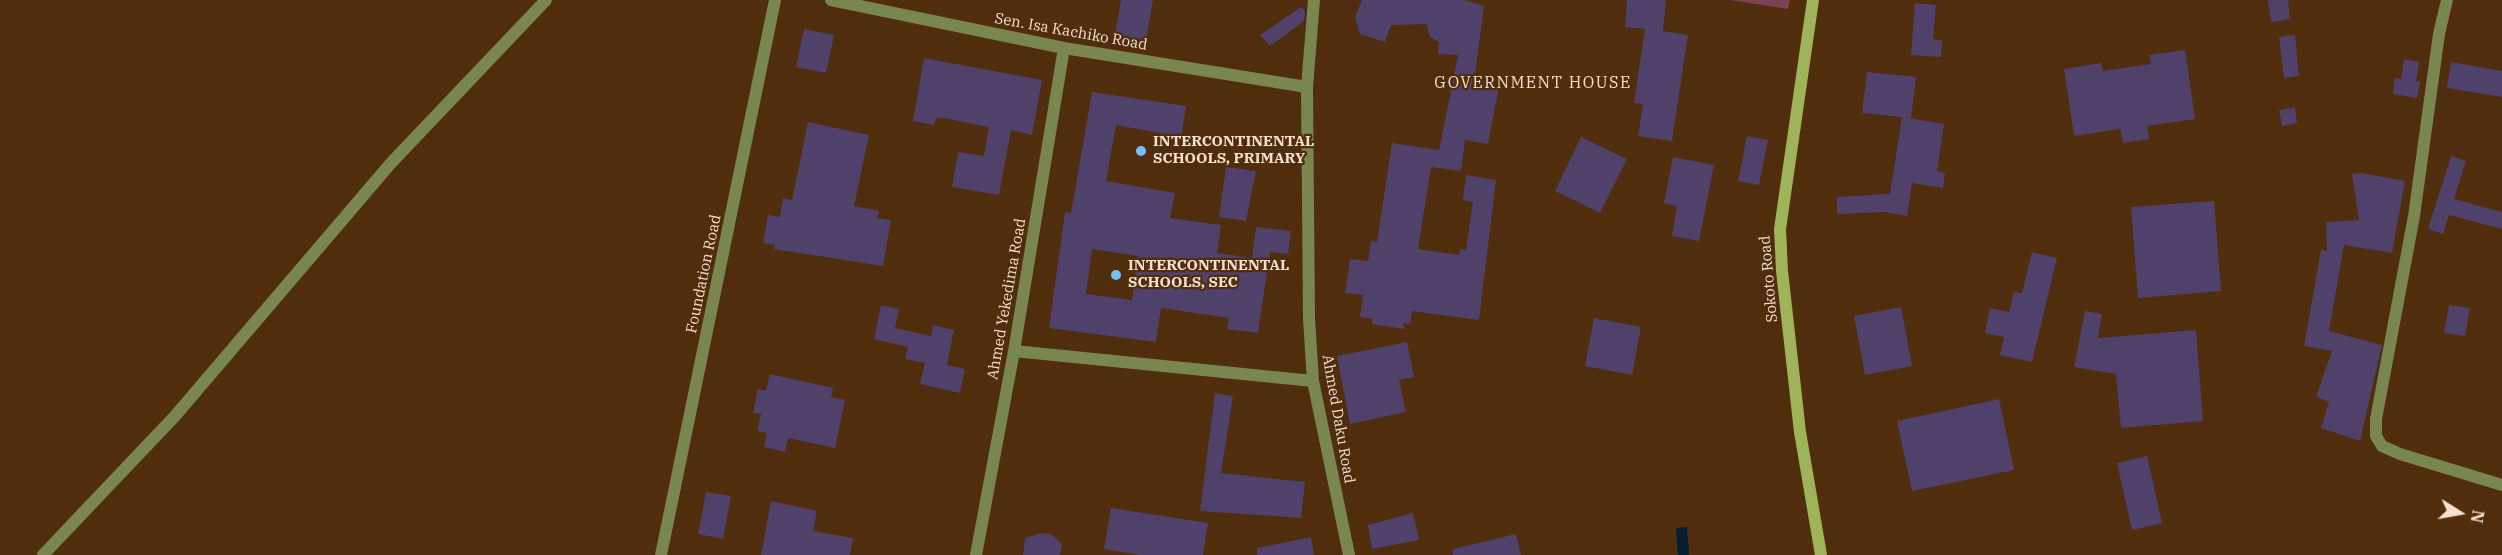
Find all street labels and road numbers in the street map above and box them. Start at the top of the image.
street label: Sen. Isa Kachiko Road [993,10,1149,54]
street label: Foundation Road [683,213,725,335]
street label: Ahmed Yekedima Road [984,217,1030,381]
street label: Sokoto Road [1756,235,1782,323]
street label: Ahmed Daku Road [1318,353,1358,485]

